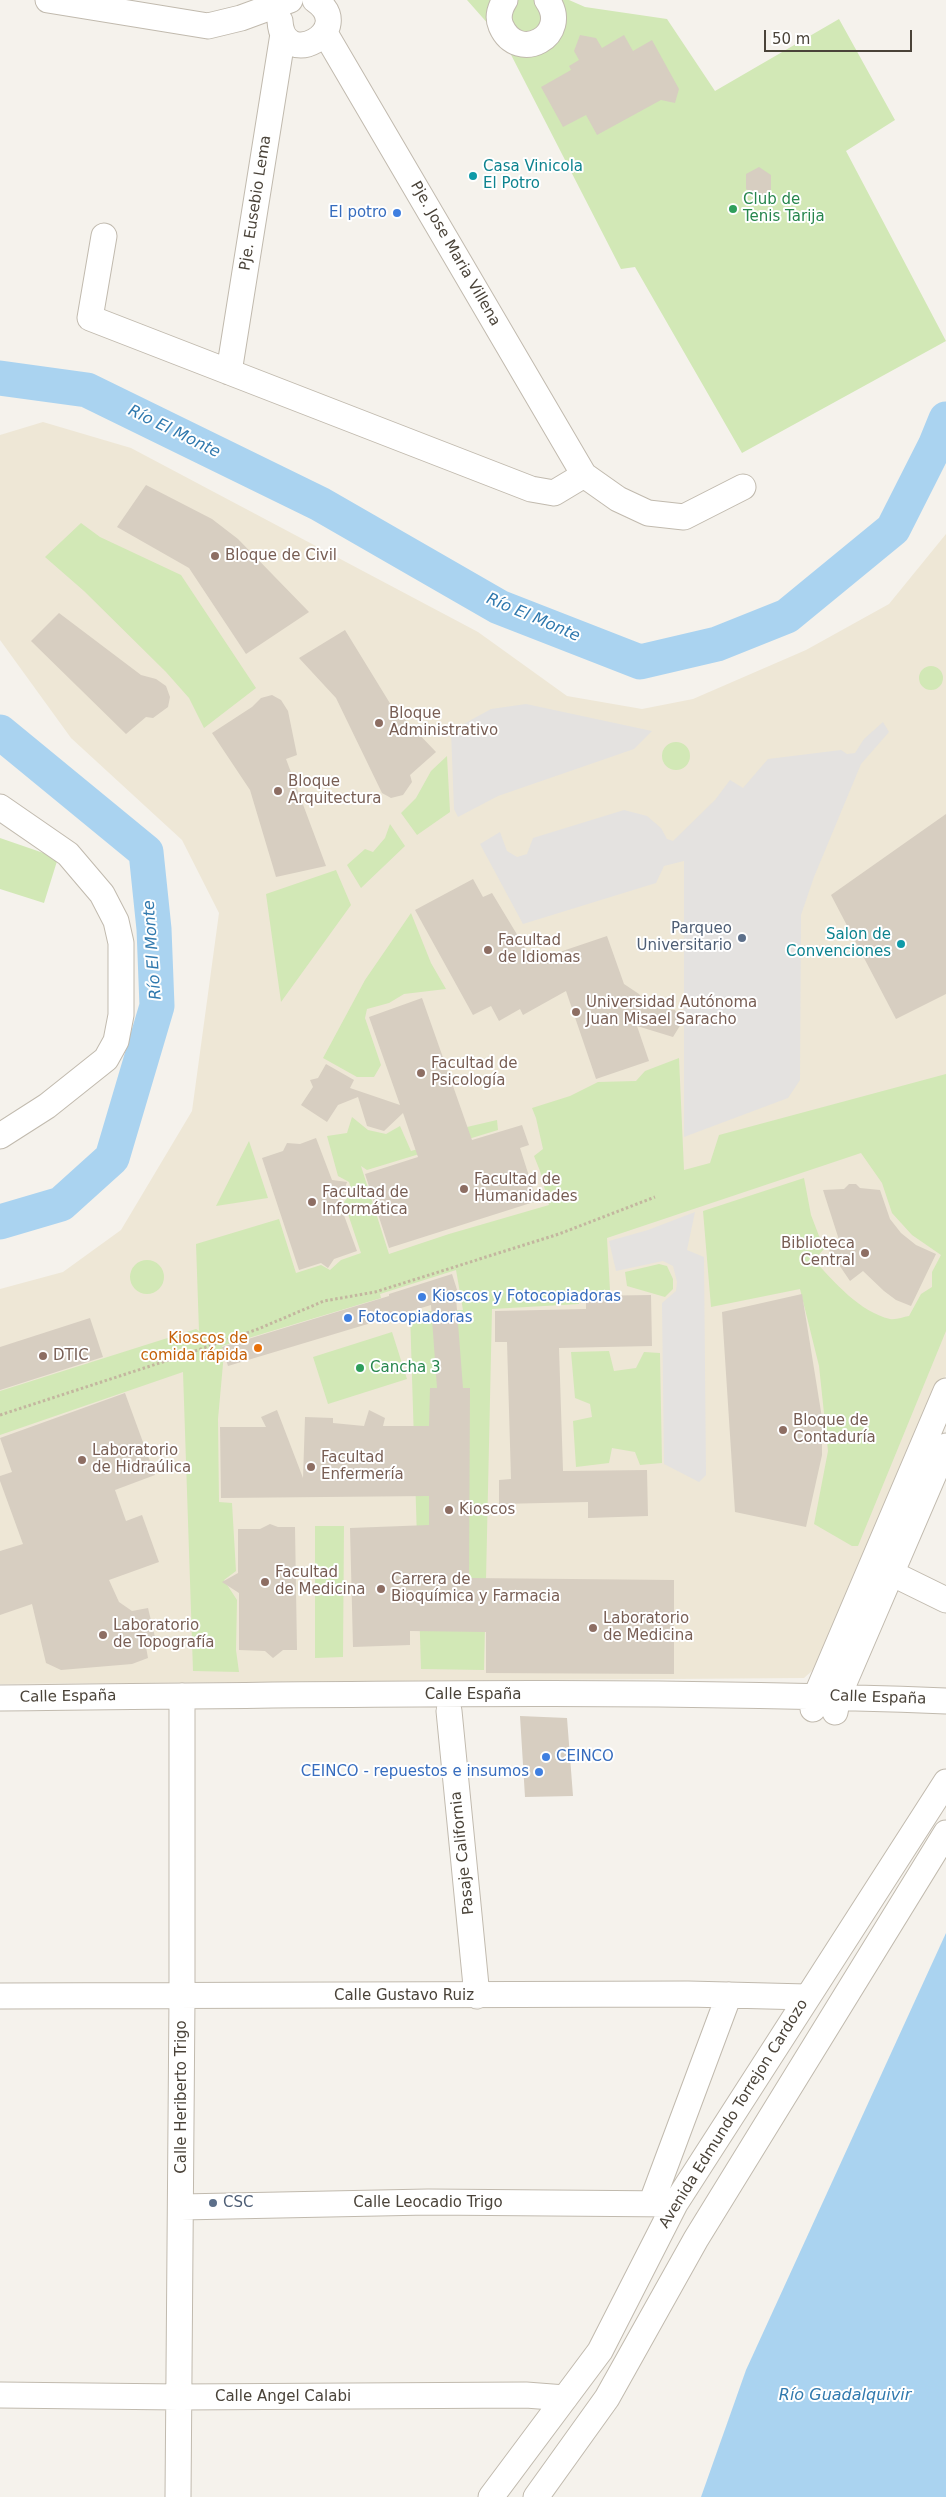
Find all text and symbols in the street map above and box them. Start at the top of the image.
scale bar [766,20,914,52]
text: 50 m [772,30,810,48]
street label: Pje. Eusebio Lema [236,134,276,272]
place label: Casa Vinicola El Potro [483,158,583,193]
marker: Casa Vinicola El Potro [467,170,479,182]
street label: Pje. Jose Maria Villena [406,178,504,330]
place label: Club de Tenis Tarija [743,191,825,226]
marker: Club de Tenis Tarija [727,203,739,215]
place label: El potro [329,204,387,222]
marker: El potro [391,207,403,219]
water label: Río El Monte [125,401,223,463]
place label: Bloque de Civil [225,547,337,565]
marker: Bloque de Civil [209,550,221,562]
water label: Río El Monte [483,590,583,646]
place label: Bloque Administrativo [389,705,498,740]
marker: Bloque Administrativo [373,717,385,729]
place label: Bloque Arquitectura [288,773,381,808]
marker: Bloque Arquitectura [272,785,284,797]
water label: Río El Monte [140,899,166,1001]
place label: Parqueo Universitario [637,920,732,955]
place label: Salon de Convenciones [786,926,891,961]
place label: Facultad de Idiomas [498,932,580,967]
marker: Parqueo Universitario [736,932,748,944]
marker: Salon de Convenciones [895,938,907,950]
marker: Facultad de Idiomas [482,944,494,956]
place label: Universidad Autónoma Juan Misael Saracho [586,994,757,1029]
marker: Universidad Autónoma Juan Misael Saracho [570,1006,582,1018]
place label: Facultad de Psicología [431,1055,517,1090]
marker: Facultad de Psicología [415,1067,427,1079]
place label: Facultad de Humanidades [474,1171,578,1206]
marker: Facultad de Humanidades [458,1183,470,1195]
place label: Facultad de Informática [322,1184,408,1219]
marker: Facultad de Informática [306,1196,318,1208]
place label: Biblioteca Central [781,1235,855,1270]
marker: Biblioteca Central [859,1247,871,1259]
place label: Kioscos y Fotocopiadoras [432,1288,621,1306]
marker: Kioscos y Fotocopiadoras [416,1291,428,1303]
place label: Fotocopiadoras [358,1309,473,1327]
marker: Fotocopiadoras [342,1312,354,1324]
place label: Kioscos de comida rápida [141,1330,248,1365]
marker: Kioscos de comida rápida [252,1342,264,1354]
place label: DTIC [53,1347,89,1365]
marker: DTIC [37,1350,49,1362]
place label: Cancha 3 [370,1359,440,1377]
marker: Cancha 3 [354,1362,366,1374]
place label: Bloque de Contaduría [793,1412,876,1447]
marker: Bloque de Contaduría [777,1424,789,1436]
place label: Laboratorio de Hidraúlica [92,1442,191,1477]
place label: Facultad Enfermería [321,1449,404,1484]
marker: Laboratorio de Hidraúlica [76,1454,88,1466]
marker: Facultad Enfermería [305,1461,317,1473]
place label: Kioscos [459,1501,515,1519]
marker: Kioscos [443,1504,455,1516]
place label: Facultad de Medicina [275,1564,365,1599]
place label: Carrera de Bioquímica y Farmacia [391,1571,560,1606]
marker: Facultad de Medicina [259,1576,271,1588]
marker: Carrera de Bioquímica y Farmacia [375,1583,387,1595]
place label: Laboratorio de Medicina [603,1610,693,1645]
place label: Laboratorio de Topografía [113,1617,215,1652]
marker: Laboratorio de Medicina [587,1622,599,1634]
marker: Laboratorio de Topografía [97,1629,109,1641]
street label: Calle España [425,1686,521,1704]
street label: Calle España [19,1687,117,1707]
street label: Calle España [829,1687,927,1709]
place label: CEINCO [556,1748,614,1766]
marker: CEINCO [540,1751,552,1763]
place label: CEINCO - repuestos e insumos [301,1763,529,1781]
marker: CEINCO - repuestos e insumos [533,1766,545,1778]
street label: Pasaje California [448,1790,478,1916]
street label: Calle Gustavo Ruiz [334,1987,474,2005]
street label: Avenida Edmundo Torrejon Cardozo [656,1996,812,2232]
street label: Calle Heriberto Trigo [173,2020,191,2174]
place label: CSC [223,2194,253,2212]
street label: Calle Leocadio Trigo [353,2194,503,2212]
marker: CSC [207,2197,219,2209]
water label: Río Guadalquivir [779,2386,911,2406]
street label: Calle Angel Calabi [215,2388,351,2406]

